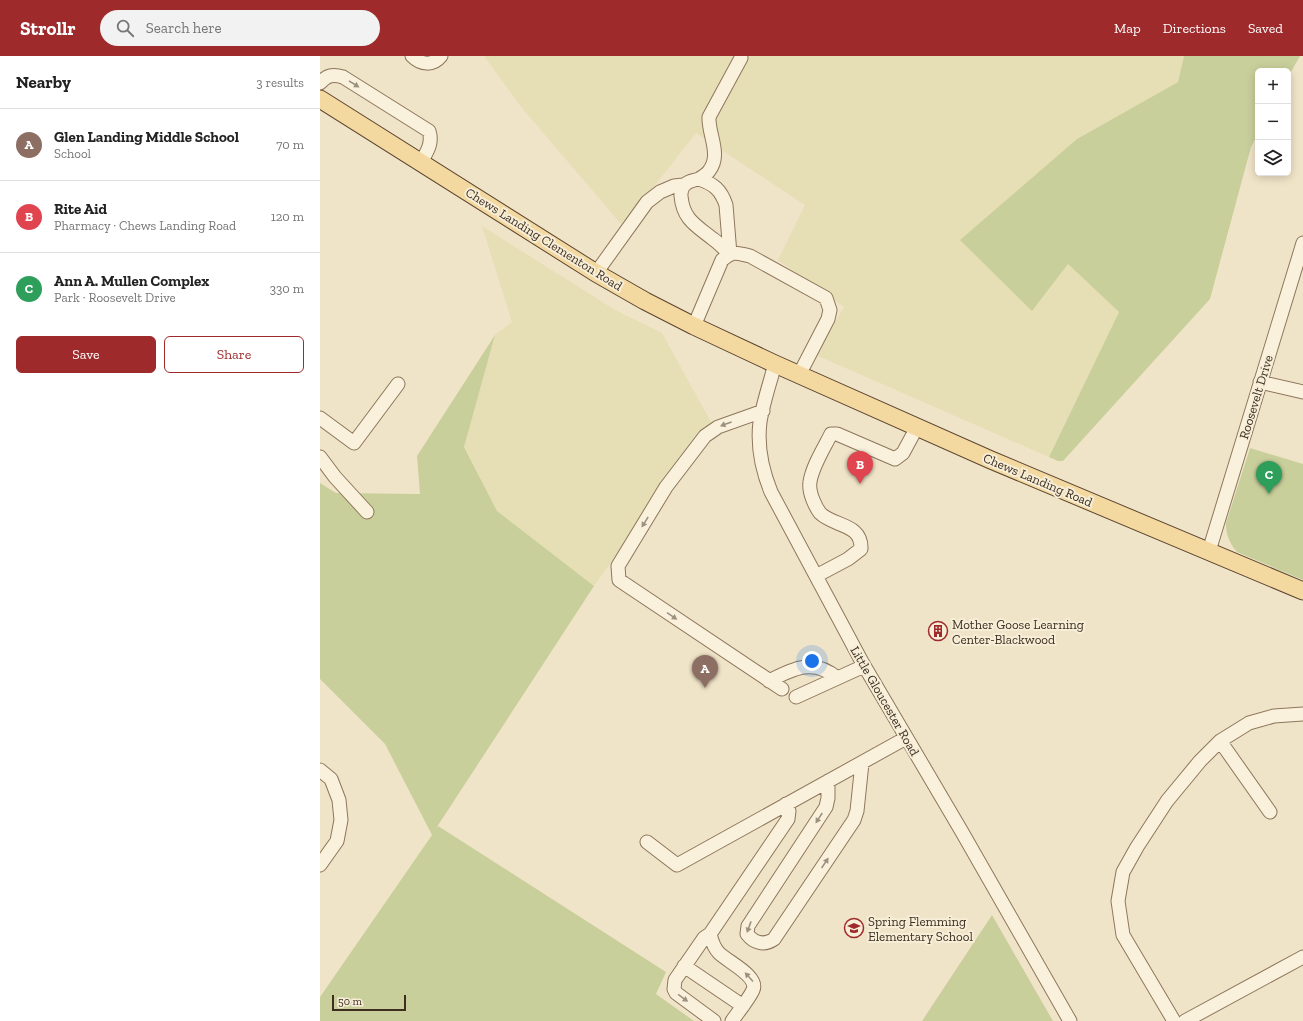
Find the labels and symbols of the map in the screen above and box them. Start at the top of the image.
one-way arrow [349,80,359,88]
street label: Chews Landing Clementon Road [463,184,625,294]
street label: Roosevelt Drive [1236,353,1276,441]
one-way arrow [720,421,732,427]
street label: Chews Landing Road [981,450,1095,510]
pin: B [847,451,873,484]
pin: C [1256,461,1282,494]
one-way arrow [641,516,648,528]
one-way arrow [667,612,677,620]
place label: Mother Goose Learning Center-Blackwood [952,617,1084,647]
building icon: Mother Goose Learning Center-Blackwood [927,620,949,642]
street label: Little Gloucester Road [847,643,923,759]
your location [802,651,822,671]
pin: A [692,655,718,688]
one-way arrow [815,813,823,823]
one-way arrow [821,858,829,868]
place label: Spring Flemming Elementary School [868,914,973,944]
school or university icon: Spring Flemming Elementary School [843,917,865,939]
one-way arrow [746,922,752,934]
one-way arrow [744,972,753,982]
scale bar [332,993,406,1012]
one-way arrow [678,994,689,1003]

